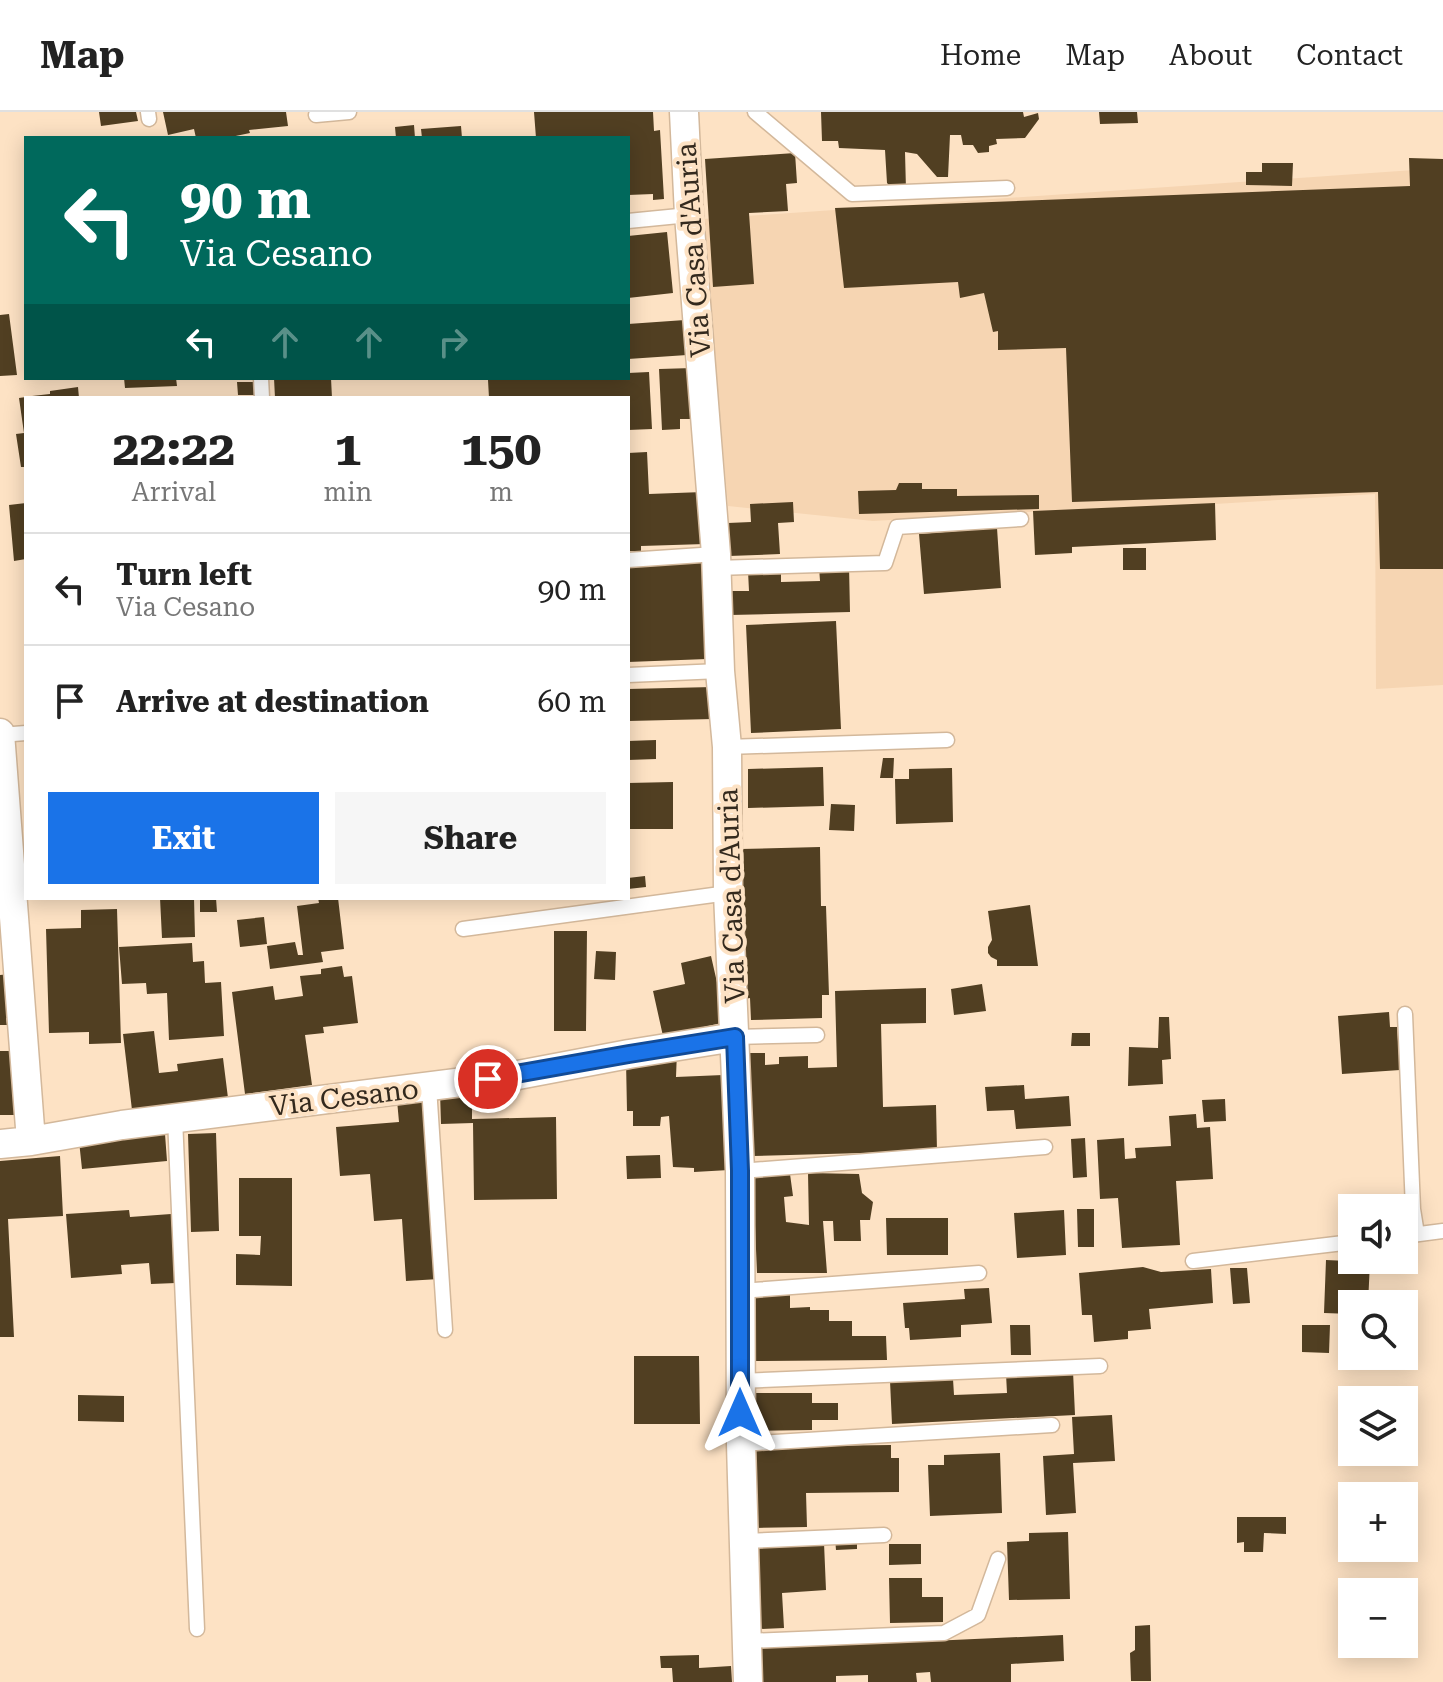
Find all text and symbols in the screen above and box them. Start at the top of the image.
text: Map [40,33,125,77]
text: Home [940,39,1021,72]
text: Map [1065,39,1125,72]
text: About [1169,39,1252,72]
text: Contact [1296,39,1403,72]
street label: Via Casa d'Auria [670,142,717,358]
text: 90 m [180,166,311,232]
icon: left [48,168,152,272]
text: Via Cesano [180,233,373,275]
icon: left [179,320,223,364]
icon: ahead [263,320,307,364]
icon: ahead [347,320,391,364]
icon: right [431,320,475,364]
text: 22:22 [113,421,235,477]
text: 1 [334,421,361,477]
text: 150 [461,421,541,477]
text: Arrival [132,477,216,507]
text: min [324,477,372,507]
text: m [489,477,513,507]
text: Turn left [116,557,252,592]
icon: left [48,567,92,611]
text: 90 m [537,572,606,607]
text: Via Cesano [116,592,255,622]
icon: arrive [48,679,92,723]
text: Arrive at destination [116,684,429,719]
text: 60 m [537,684,606,719]
street label: Via Casa d'Auria [711,788,752,1004]
button: Exit [48,792,319,884]
button: Share [335,792,606,884]
pin [454,1045,522,1113]
icon: arrive [466,1057,510,1101]
street label: Via Cesano [268,1072,420,1123]
map controls [1338,1194,1418,1658]
button: sound [1338,1194,1418,1274]
button: search [1338,1290,1418,1370]
position arrow [698,1371,782,1455]
button: layers [1338,1386,1418,1466]
button: + [1338,1482,1418,1562]
button: − [1338,1578,1418,1658]

